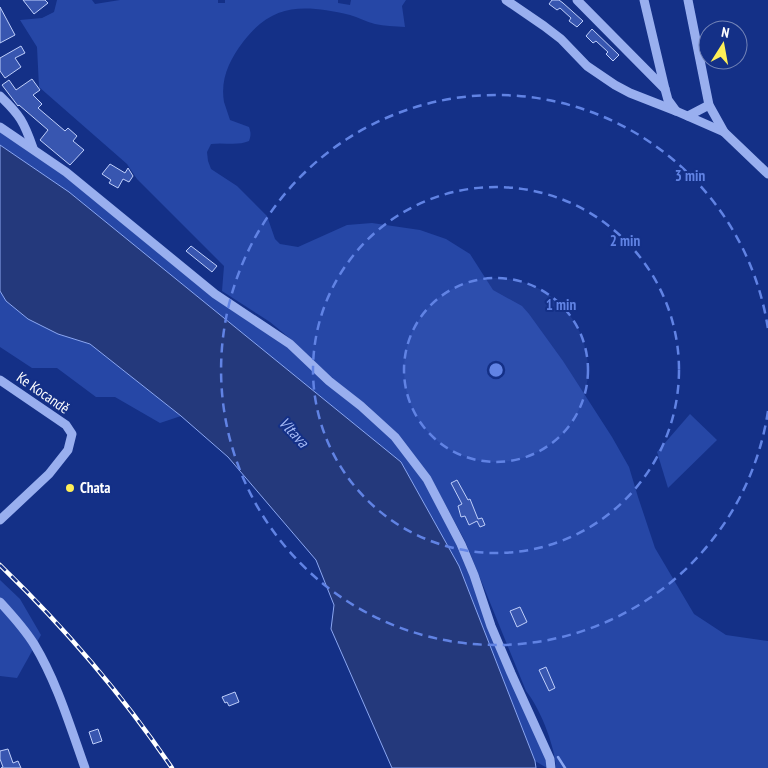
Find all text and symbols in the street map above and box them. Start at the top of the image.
north arrow [698,20,748,70]
text: N [720,23,731,42]
text: 3 min [675,166,705,185]
text: 2 min [610,231,640,250]
text: 1 min [546,295,576,314]
centre of rings [487,361,505,379]
street label: Ke Kocandě [13,368,73,418]
water label: Vltava [275,413,314,453]
place label: Chata [80,478,110,497]
marker: Chata [64,482,76,494]

